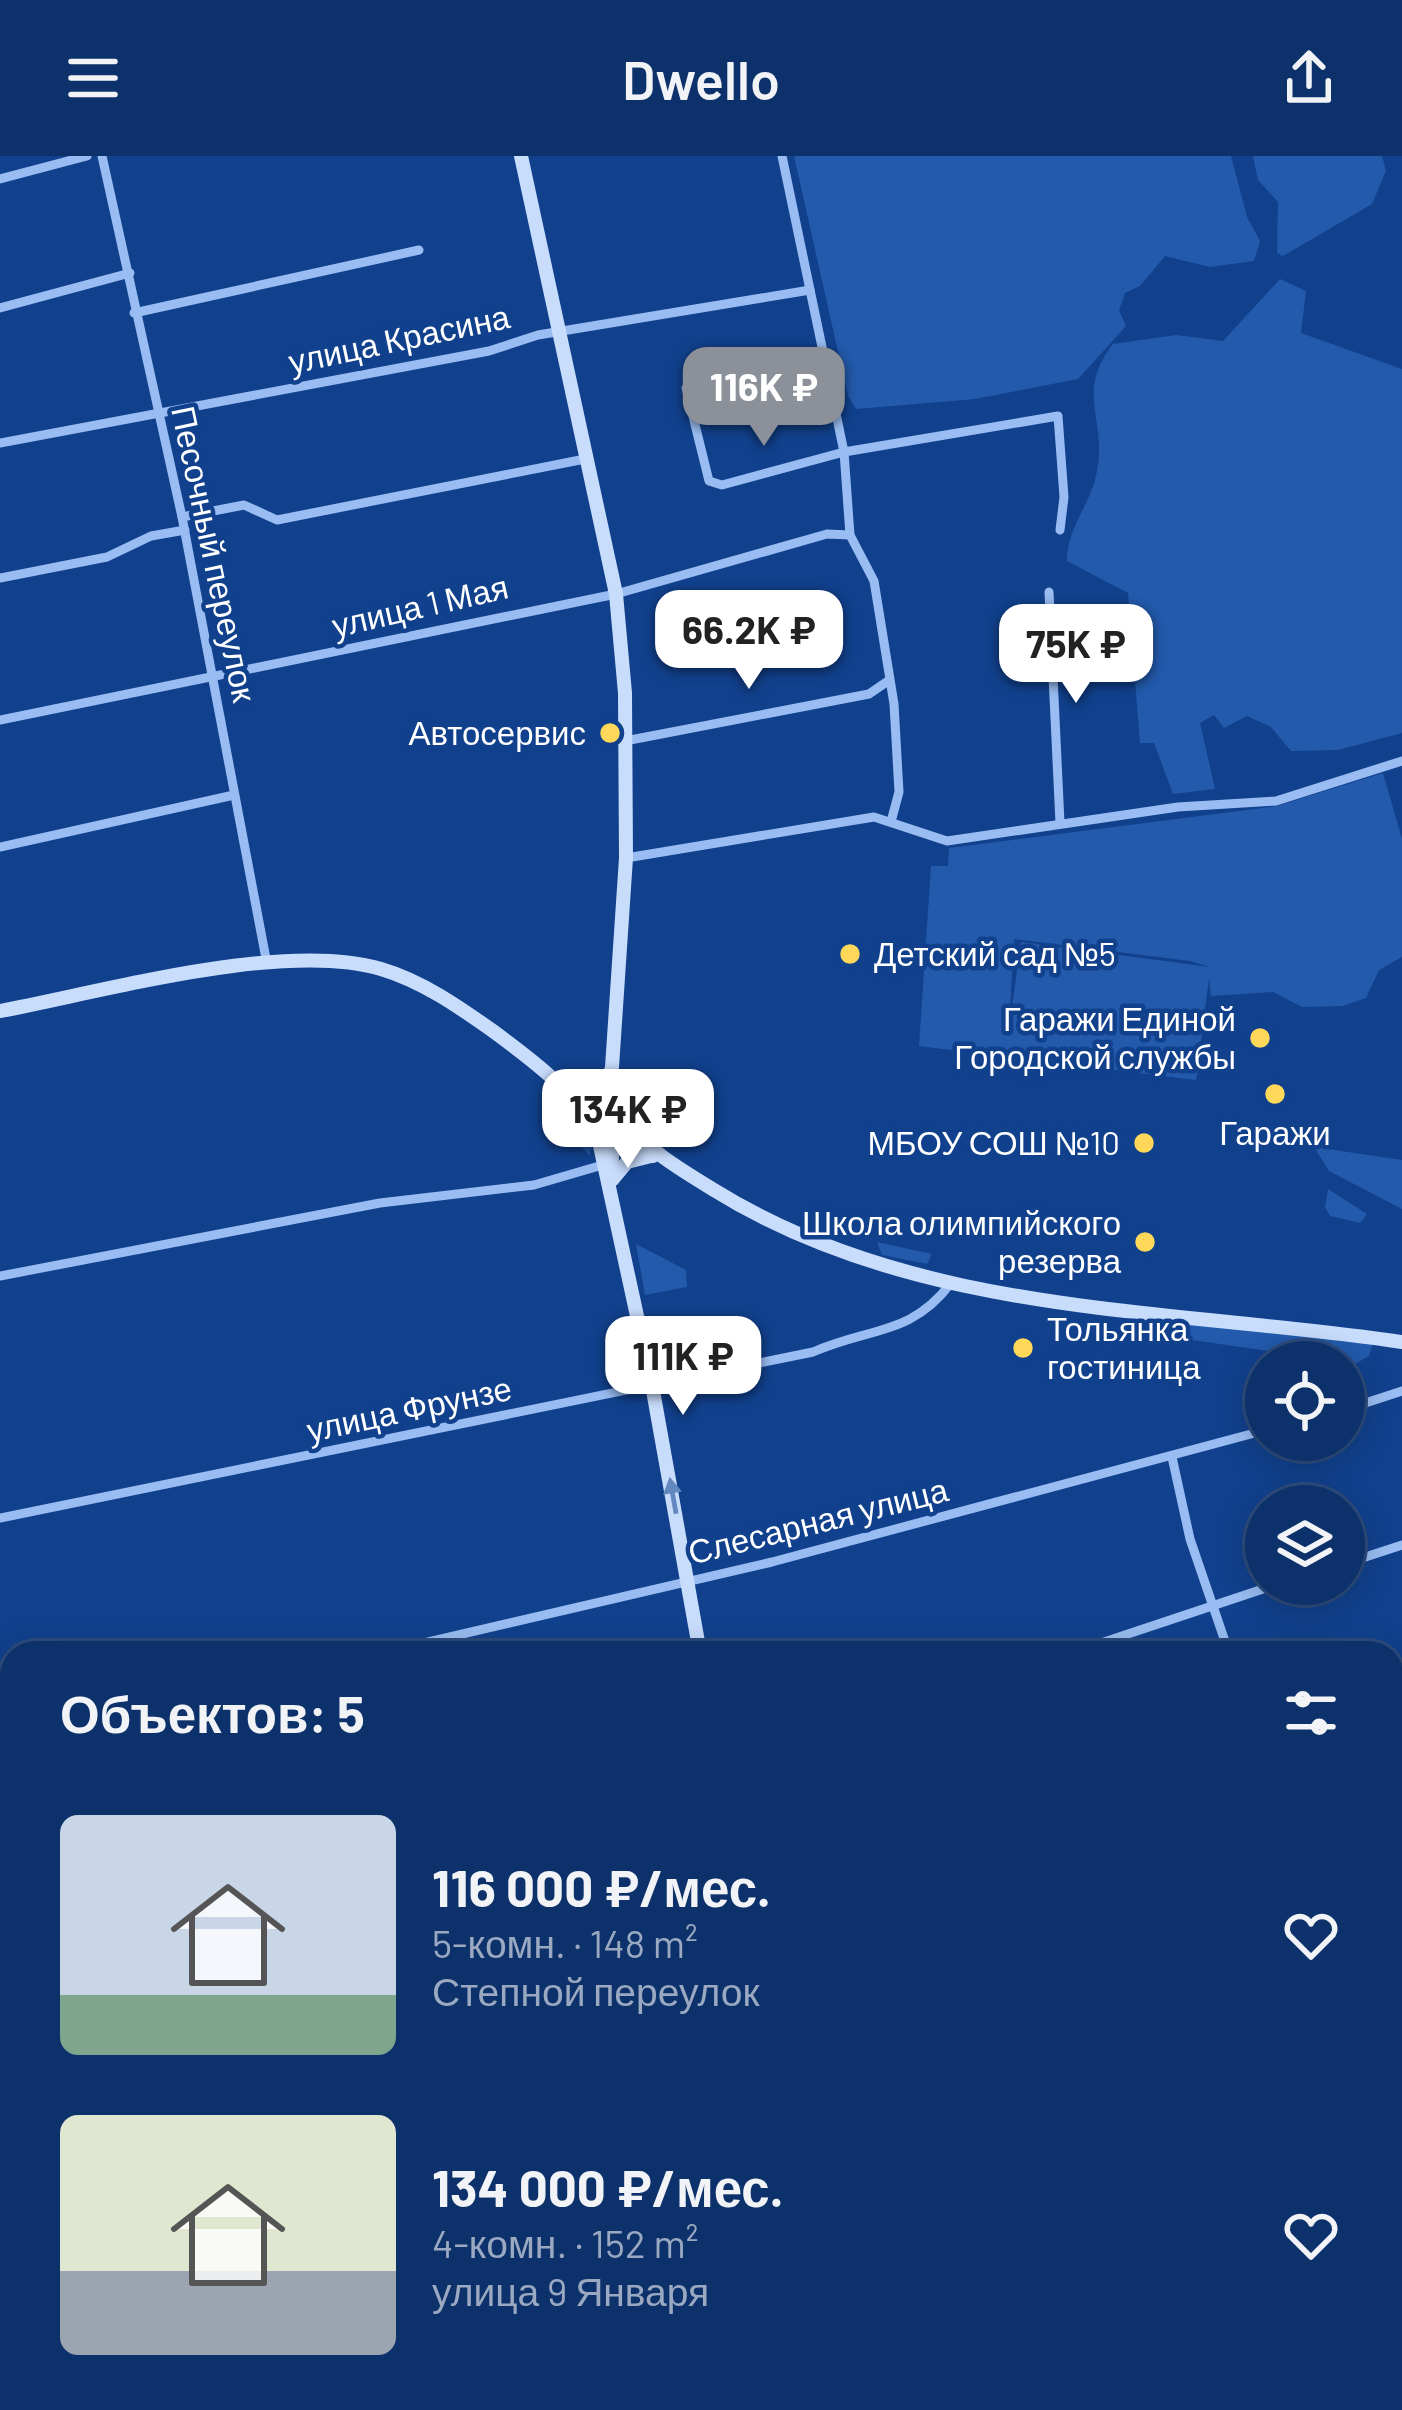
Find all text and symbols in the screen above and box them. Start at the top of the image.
icon: menu [60,45,126,111]
icon: share [1276,45,1342,111]
text: Dwello [622,46,780,111]
street label: улица Красина [285,295,514,381]
pin: 116K ₽ [666,347,862,449]
text: 116K ₽ [710,362,818,409]
street label: Песочный переулок [164,402,266,706]
street label: улица 1 Мая [328,565,512,645]
pin: 66.2K ₽ [638,590,860,692]
pin: 75K ₽ [992,604,1160,706]
text: 66.2K ₽ [682,605,816,652]
text: 75K ₽ [1026,619,1126,666]
place label: Автосервис [408,712,586,752]
marker: Автосервис [597,720,623,746]
place label: Детский сад №5 [874,933,1116,973]
marker: Детский сад №5 [837,941,863,967]
place label: Гаражи Единой Городской службы [954,998,1236,1076]
marker: Гаражи Единой Городской службы [1247,1025,1273,1051]
pin: 134K ₽ [530,1069,726,1171]
marker: Гаражи [1262,1081,1288,1107]
text: 134K ₽ [569,1084,687,1131]
place label: Гаражи [1219,1112,1331,1152]
place label: МБОУ СОШ №10 [868,1122,1120,1162]
marker: МБОУ СОШ №10 [1131,1130,1157,1156]
place label: Школа олимпийского резерва [802,1202,1122,1280]
marker: Школа олимпийского резерва [1132,1229,1158,1255]
place label: Тольянка гостиница [1047,1308,1201,1386]
pin: 111K ₽ [585,1316,781,1418]
text: 111K ₽ [632,1331,734,1378]
marker: Тольянка гостиница [1010,1335,1036,1361]
map controls [1245,1341,1365,1605]
button: locate [1245,1341,1365,1461]
street label: улица Фрунзе [303,1367,515,1449]
street label: Слесарная улица [684,1468,952,1572]
one-way arrow [663,1477,682,1515]
button: layers [1245,1485,1365,1605]
icon: filters [1278,1680,1344,1746]
text: Объектов: 5 [60,1682,365,1743]
text: 116 000 ₽/мес. [432,1856,771,1917]
icon: home [156,1863,300,2007]
icon: heart [1278,1902,1344,1968]
text: 5-комн. · 148 m² [432,1919,698,1966]
text: Степной переулок [432,1967,760,2014]
text: 134 000 ₽/мес. [432,2156,784,2217]
icon: home [156,2163,300,2307]
icon: heart [1278,2202,1344,2268]
text: 4-комн. · 152 m² [432,2219,698,2266]
text: улица 9 Января [432,2267,709,2314]

